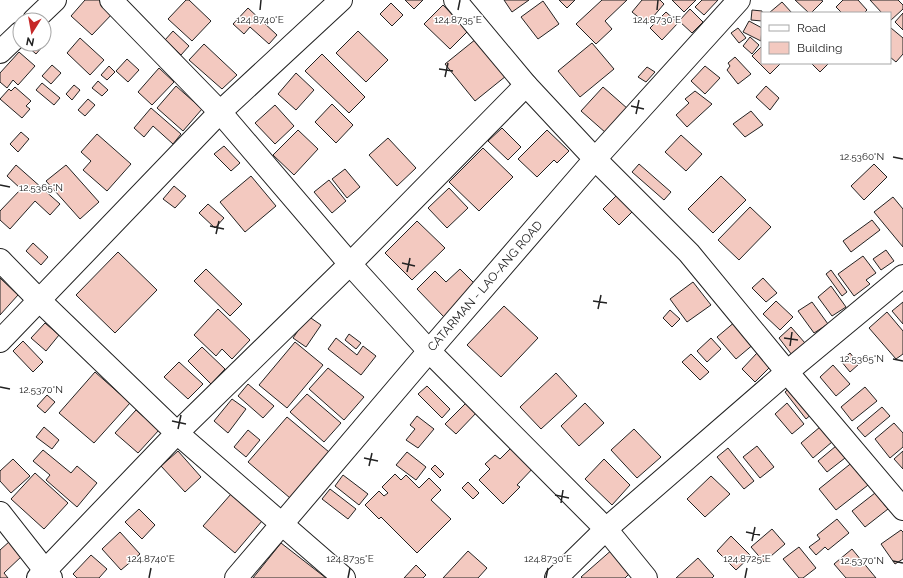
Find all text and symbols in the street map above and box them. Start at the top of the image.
north arrow [12,12,52,52]
legend [761,12,891,64]
text: 124.8740°E [236,14,284,25]
text: 124.8735°E [434,14,482,25]
text: 124.8730°E [633,14,681,25]
text: Road [797,21,826,35]
text: N [25,34,36,49]
text: Building [797,41,843,55]
text: 12.5360°N [840,151,884,162]
text: 12.5365°N [19,182,63,193]
street label: CATARMAN - LAO-ANG ROAD [425,218,546,354]
text: 12.5365°N [840,353,884,364]
text: 12.5370°N [19,384,63,395]
text: 124.8740°E [127,553,175,564]
text: 124.8735°E [326,553,374,564]
text: 124.8730°E [524,553,572,564]
text: 124.8725°E [723,553,771,564]
text: 12.5370°N [840,555,884,566]

